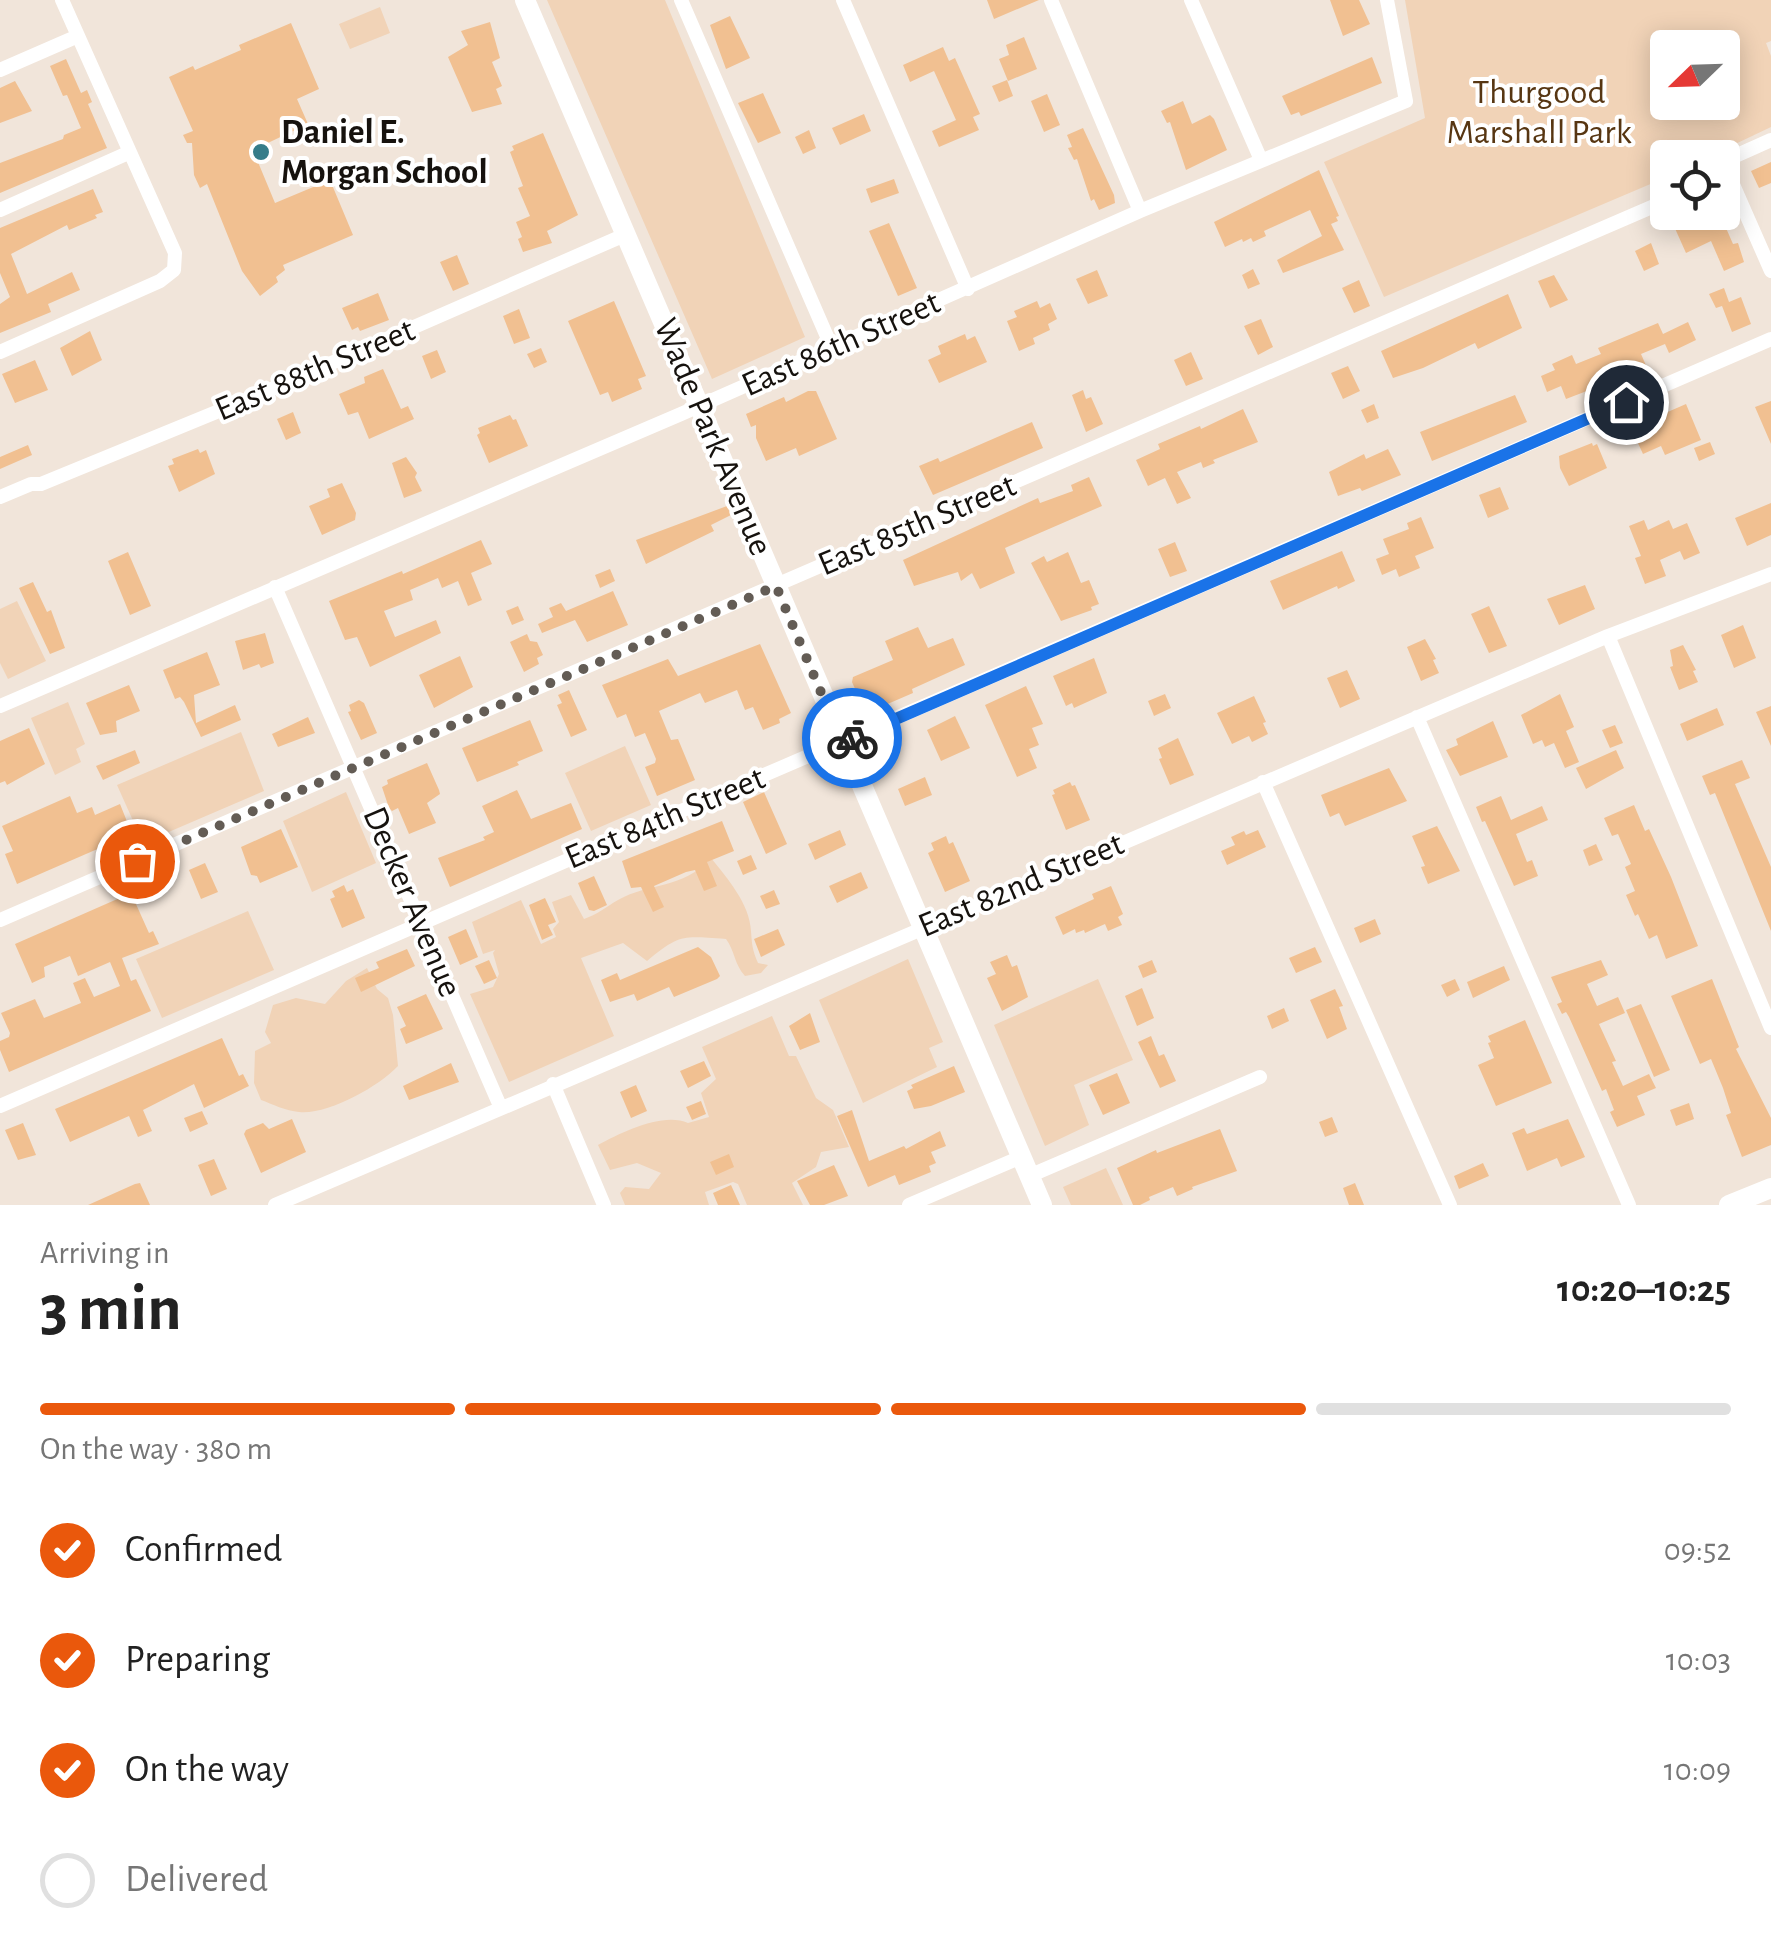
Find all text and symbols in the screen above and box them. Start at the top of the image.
north arrow [1650,30,1740,120]
map controls [1650,30,1740,230]
park label: Thurgood Marshall Park [1446,75,1632,150]
place label: Daniel E. Morgan School [281,115,488,190]
button: locate [1650,140,1740,230]
marker: Daniel E. Morgan School [250,141,272,163]
street label: East 86th Street [737,285,945,403]
street label: East 88th Street [210,312,420,428]
street label: Wade Park Avenue [647,313,779,561]
pin [1584,360,1669,445]
icon: home [1599,375,1654,430]
street label: East 85th Street [813,468,1021,582]
courier [802,688,902,788]
icon: bike [825,711,880,766]
street label: East 84th Street [560,760,770,876]
street label: Decker Avenue [356,802,468,1002]
pin [95,819,180,904]
street label: East 82nd Street [913,826,1129,944]
icon: bag [110,834,165,889]
text: Arriving in [40,1237,169,1269]
text: 10:20–10:25 [1557,1271,1731,1309]
text: 3 min [40,1277,182,1342]
text: On the way · 380 m [40,1433,272,1465]
icon: check [40,1523,95,1578]
text: Confirmed [125,1531,282,1569]
text: 09:52 [1664,1534,1731,1566]
icon: check [40,1633,95,1688]
text: Preparing [125,1641,270,1679]
text: 10:03 [1666,1644,1731,1676]
icon: check [40,1743,95,1798]
text: On the way [125,1751,289,1789]
text: 10:09 [1664,1754,1731,1786]
text: Delivered [125,1861,268,1899]

